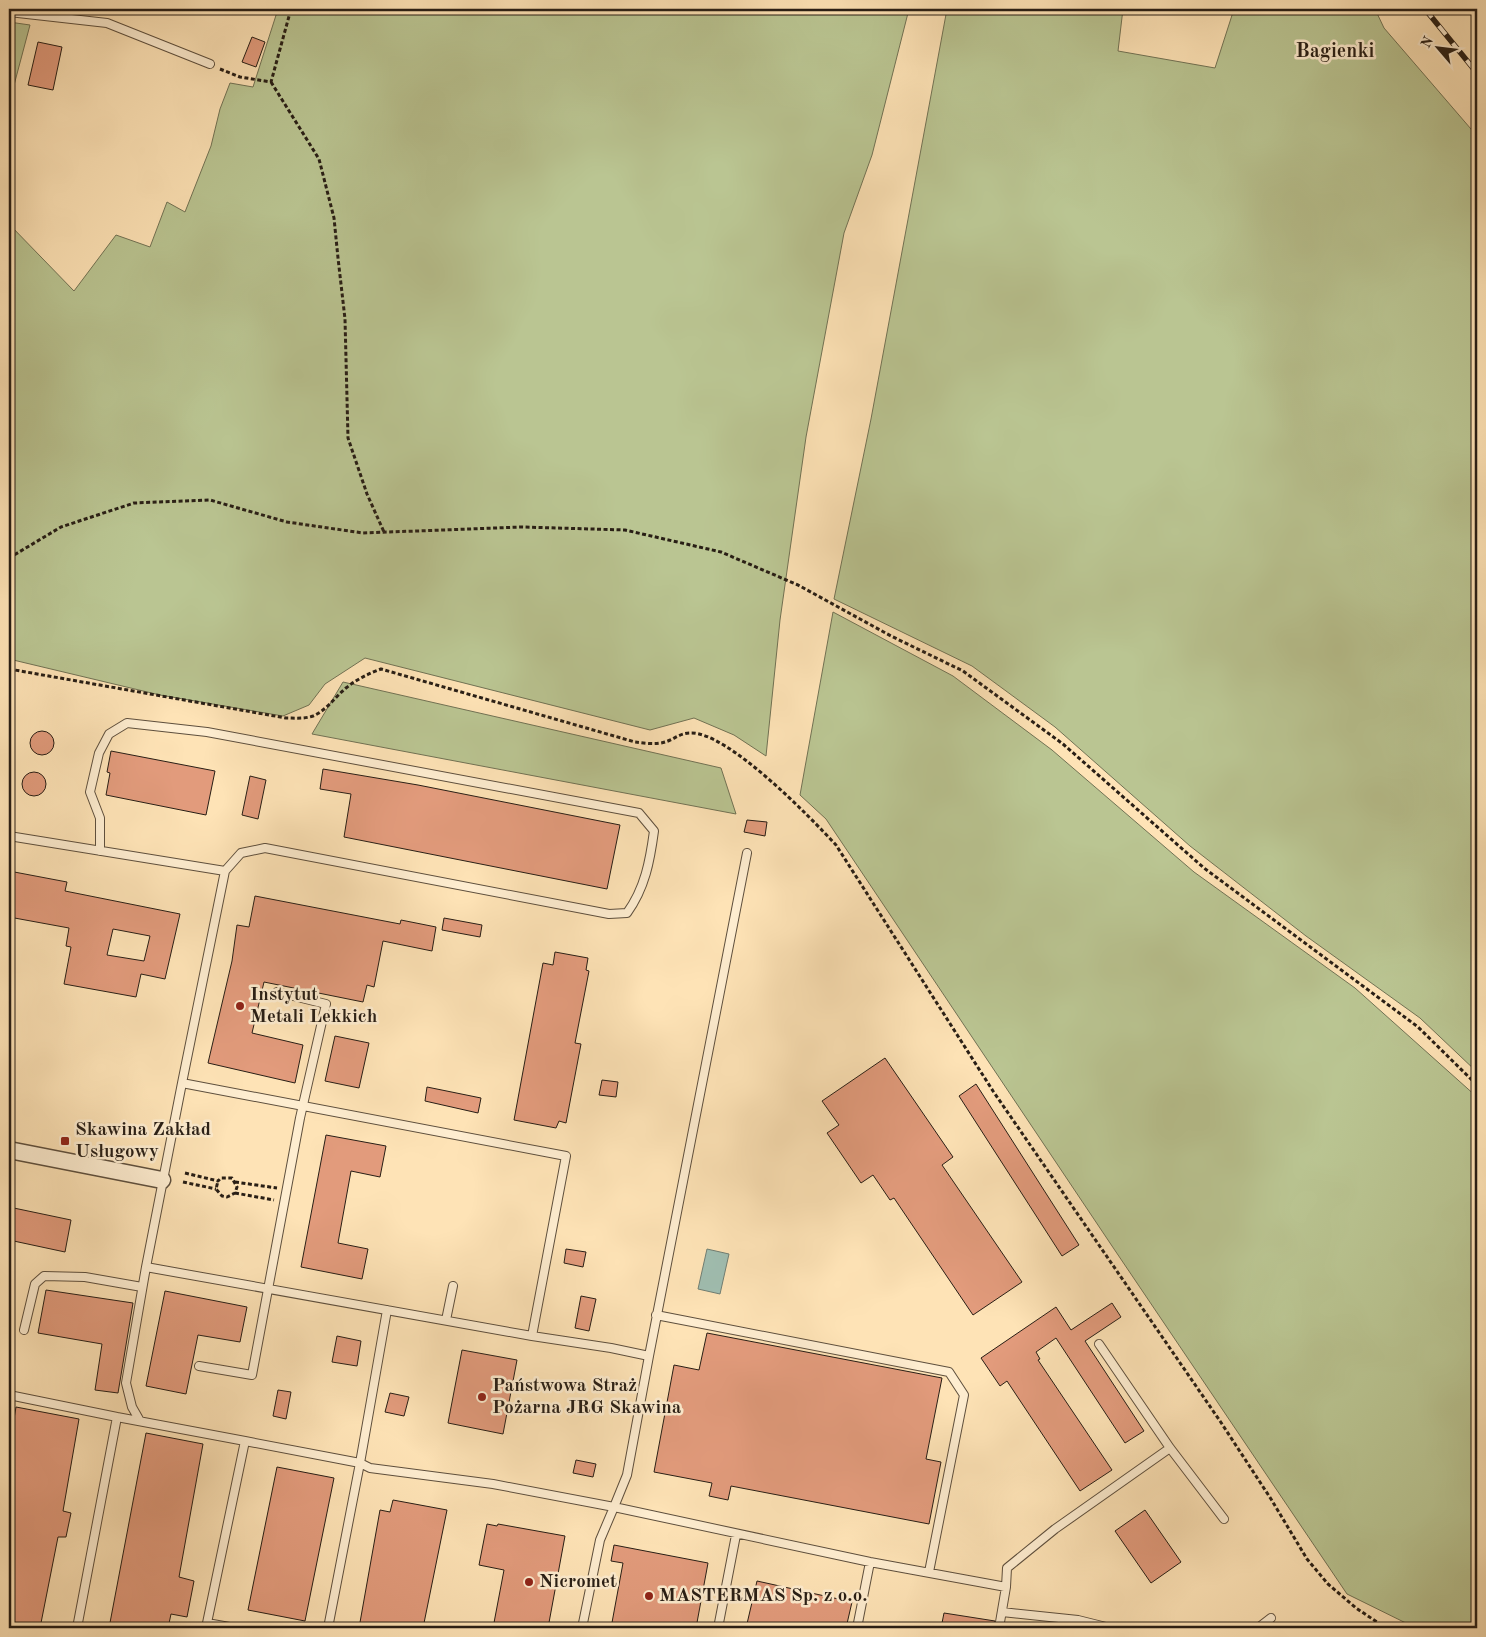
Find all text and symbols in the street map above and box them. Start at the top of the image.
north arrow [1414,22,1464,72]
text: N [1419,34,1436,50]
district label: Bagienki [1295,42,1375,62]
place label: Instytut Metali Lekkich [250,986,378,1027]
marker: Instytut Metali Lekkich [234,1000,246,1012]
place label: Skawina Zakład Usługowy [75,1121,211,1162]
marker: Skawina Zakład Usługowy [59,1135,71,1147]
place label: Państwowa Straż Pożarna JRG Skawina [492,1377,682,1418]
marker: Państwowa Straż Pożarna JRG Skawina [476,1391,488,1403]
place label: Nicromet [539,1573,617,1592]
marker: Nicromet [523,1576,535,1588]
place label: MASTERMAS Sp. z o.o. [659,1587,868,1606]
marker: MASTERMAS Sp. z o.o. [643,1590,655,1602]

